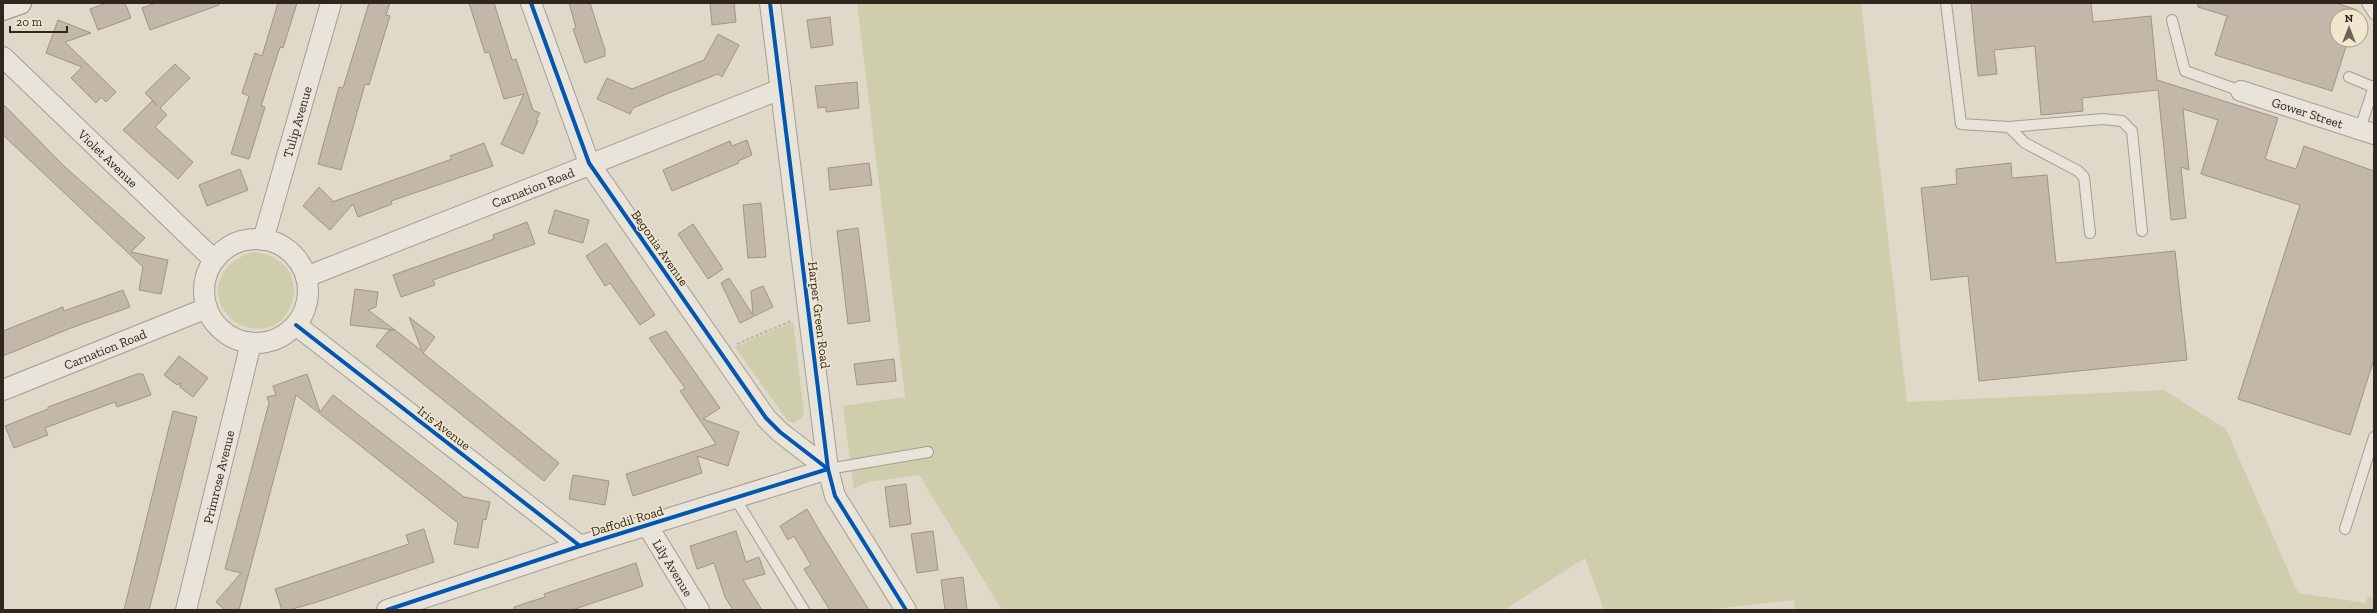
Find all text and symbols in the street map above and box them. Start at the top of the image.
scale bar [10,8,67,34]
north arrow [2329,8,2369,48]
text: N [2345,12,2354,25]
text: 20 m [16,15,43,29]
street label: Tulip Avenue [280,84,314,159]
street label: Gower Street [2270,94,2345,131]
street label: Violet Avenue [75,126,141,190]
street label: Carnation Road [489,164,576,210]
street label: Begonia Avenue [628,207,692,289]
street label: Harper Green Road [805,261,833,369]
street label: Carnation Road [62,326,148,372]
street label: Iris Avenue [415,403,473,453]
street label: Primrose Avenue [200,429,237,525]
street label: Daffodil Road [589,503,665,539]
street label: Lily Avenue [650,536,696,599]

